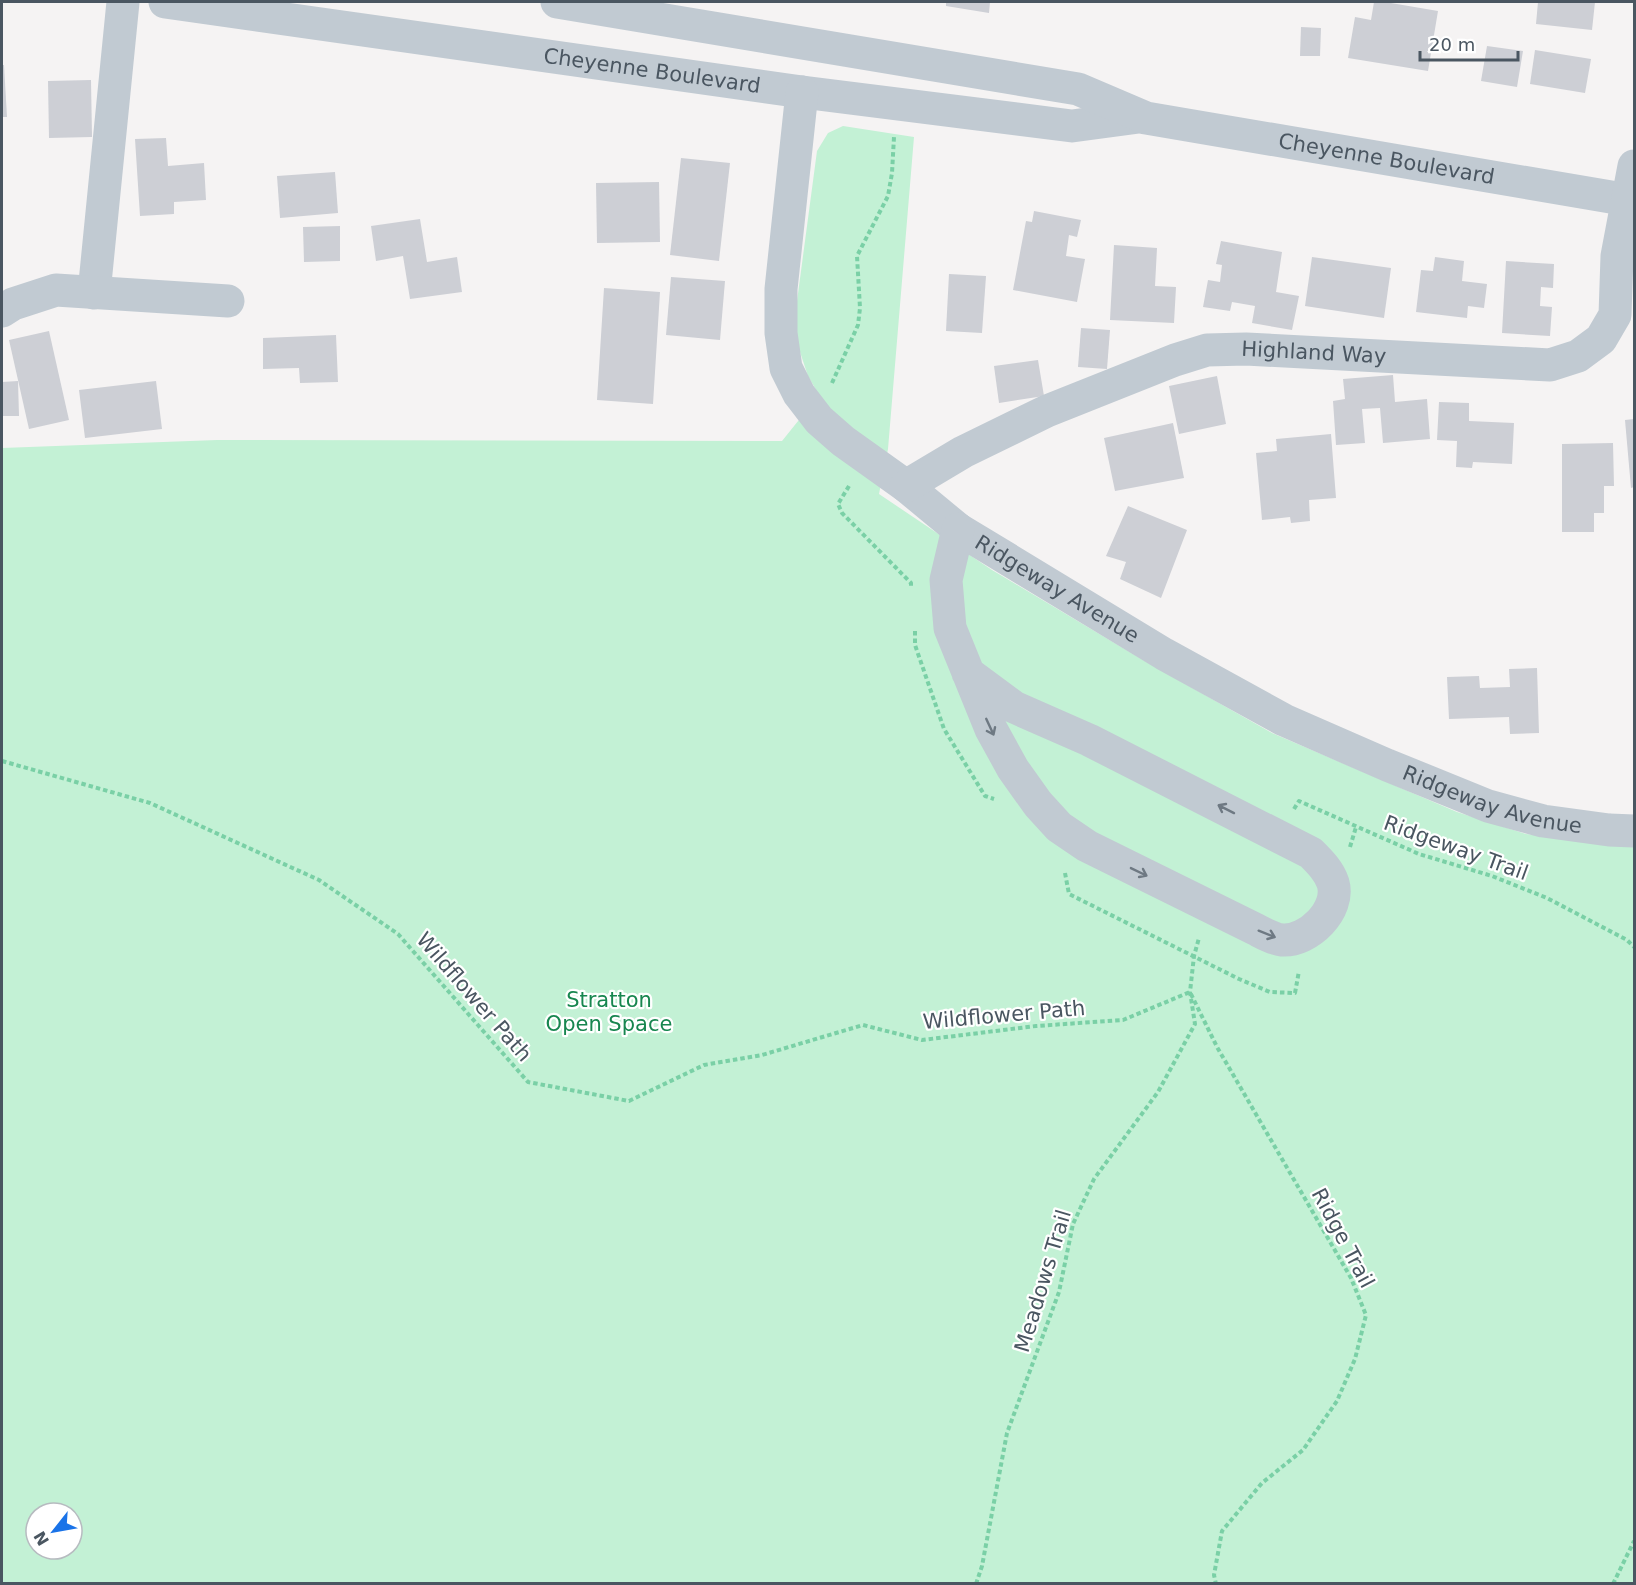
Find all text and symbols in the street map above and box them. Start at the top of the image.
scale bar [1420,24,1518,62]
text: 20 m [1429,34,1475,55]
street label: Cheyenne Boulevard [542,44,762,98]
street label: Cheyenne Boulevard [1277,129,1496,189]
street label: Highland Way [1241,337,1387,368]
street label: Ridgeway Avenue [971,530,1143,648]
one-way arrow [985,717,997,735]
street label: Ridgeway Avenue [1399,761,1583,838]
one-way arrow [1218,803,1236,814]
street label: Ridgeway Trail [1380,811,1532,885]
one-way arrow [1130,866,1148,878]
street label: Wildflower Path [412,928,536,1066]
one-way arrow [1258,929,1276,940]
park label: Stratton Open Space [546,988,672,1036]
street label: Wildflower Path [922,996,1086,1034]
street label: Ridge Trail [1307,1184,1379,1292]
street label: Meadows Trail [1010,1207,1076,1355]
north arrow [24,1501,84,1561]
text: N [30,1528,53,1549]

